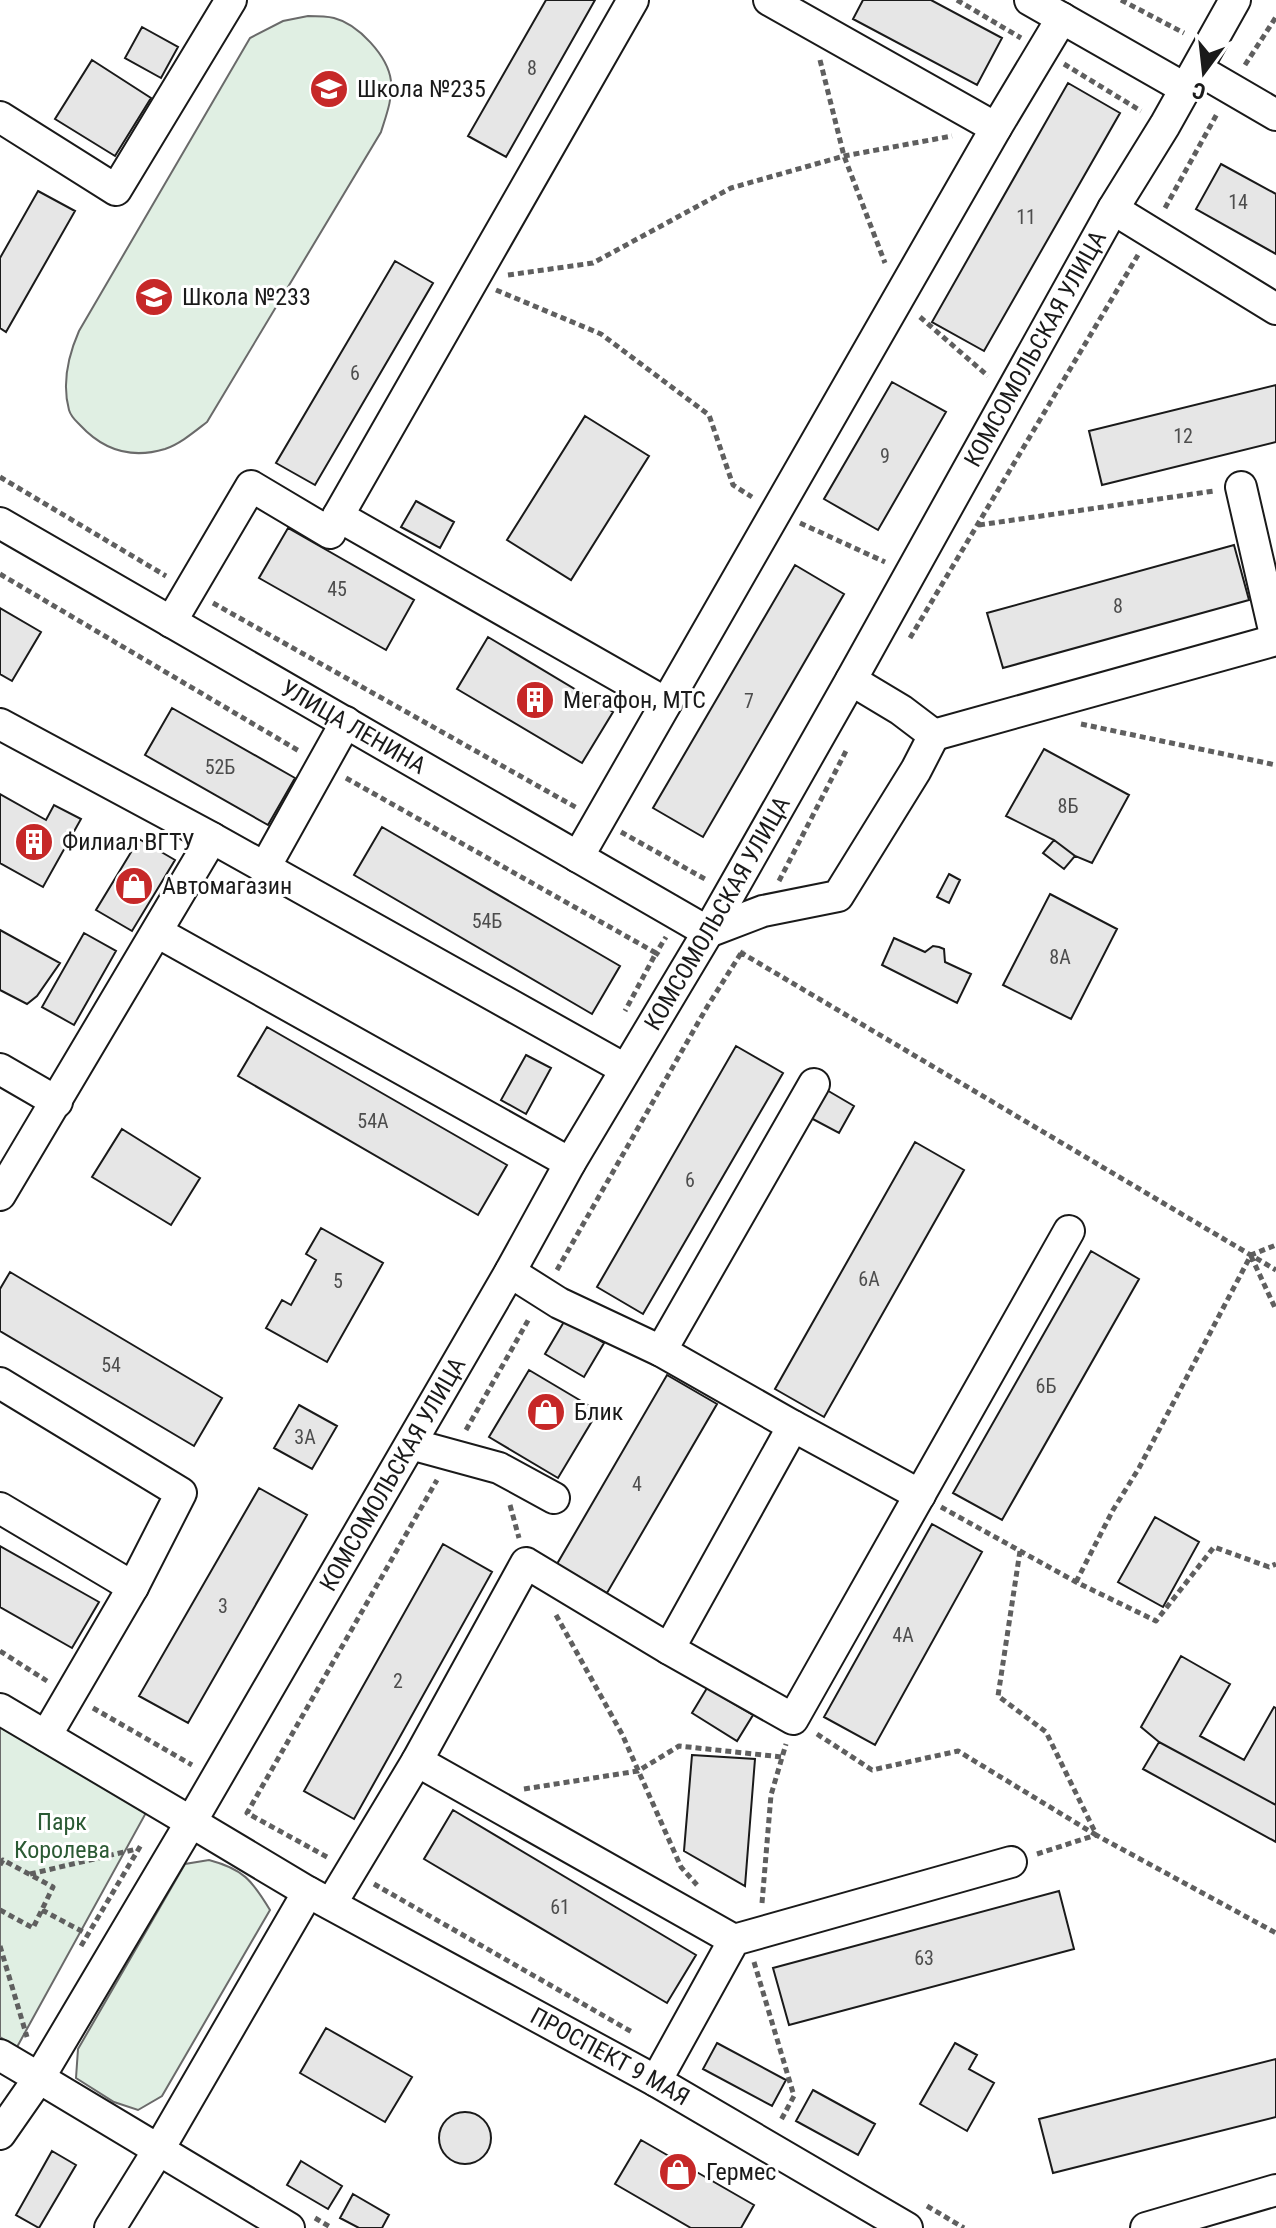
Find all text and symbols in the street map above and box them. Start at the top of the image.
north arrow [1164,32,1244,112]
house number: 8 [527,56,537,80]
school or university icon: Школа №235 [308,68,350,110]
place label: Школа №235 [357,75,486,103]
text: С [1190,77,1208,105]
house number: 14 [1228,190,1248,214]
house number: 11 [1016,205,1036,229]
street label: КОМСОМОЛЬСКАЯ УЛИЦА [958,226,1112,472]
school or university icon: Школа №233 [133,276,175,318]
place label: Школа №233 [182,283,311,311]
house number: 6 [350,361,360,385]
house number: 12 [1173,424,1193,448]
house number: 9 [880,444,890,468]
house number: 45 [327,577,347,601]
house number: 8 [1113,594,1123,618]
street label: УЛИЦА ЛЕНИНА [276,674,431,780]
building icon: Мегафон, МТС [514,679,556,721]
place label: Мегафон, МТС [563,686,706,714]
house number: 7 [744,689,754,713]
house number: 52Б [205,755,235,779]
street label: КОМСОМОЛЬСКАЯ УЛИЦА [639,791,796,1035]
house number: 8Б [1058,794,1078,818]
building icon: Филиал ВГТУ [13,821,55,863]
place label: Филиал ВГТУ [62,828,195,856]
shop icon: Автомагазин [113,865,155,907]
place label: Автомагазин [162,872,292,900]
house number: 54Б [472,909,502,933]
house number: 8А [1049,945,1071,969]
house number: 54А [357,1109,389,1133]
house number: 6 [685,1168,695,1192]
house number: 6А [858,1267,880,1291]
house number: 5 [333,1269,343,1293]
street label: КОМСОМОЛЬСКАЯ УЛИЦА [314,1352,472,1596]
house number: 54 [101,1353,121,1377]
house number: 6Б [1036,1374,1056,1398]
shop icon: Блик [525,1391,567,1433]
place label: Блик [574,1398,624,1426]
house number: 3А [294,1425,316,1449]
house number: 4 [632,1472,642,1496]
house number: 3 [218,1594,228,1618]
house number: 4А [892,1623,914,1647]
house number: 2 [393,1669,403,1693]
park label: Парк Королева [14,1808,110,1864]
house number: 61 [550,1895,570,1919]
house number: 63 [914,1946,934,1970]
street label: ПРОСПЕКТ 9 МАЯ [526,2002,695,2112]
shop icon: Гермес [657,2151,699,2193]
place label: Гермес [706,2158,776,2186]

